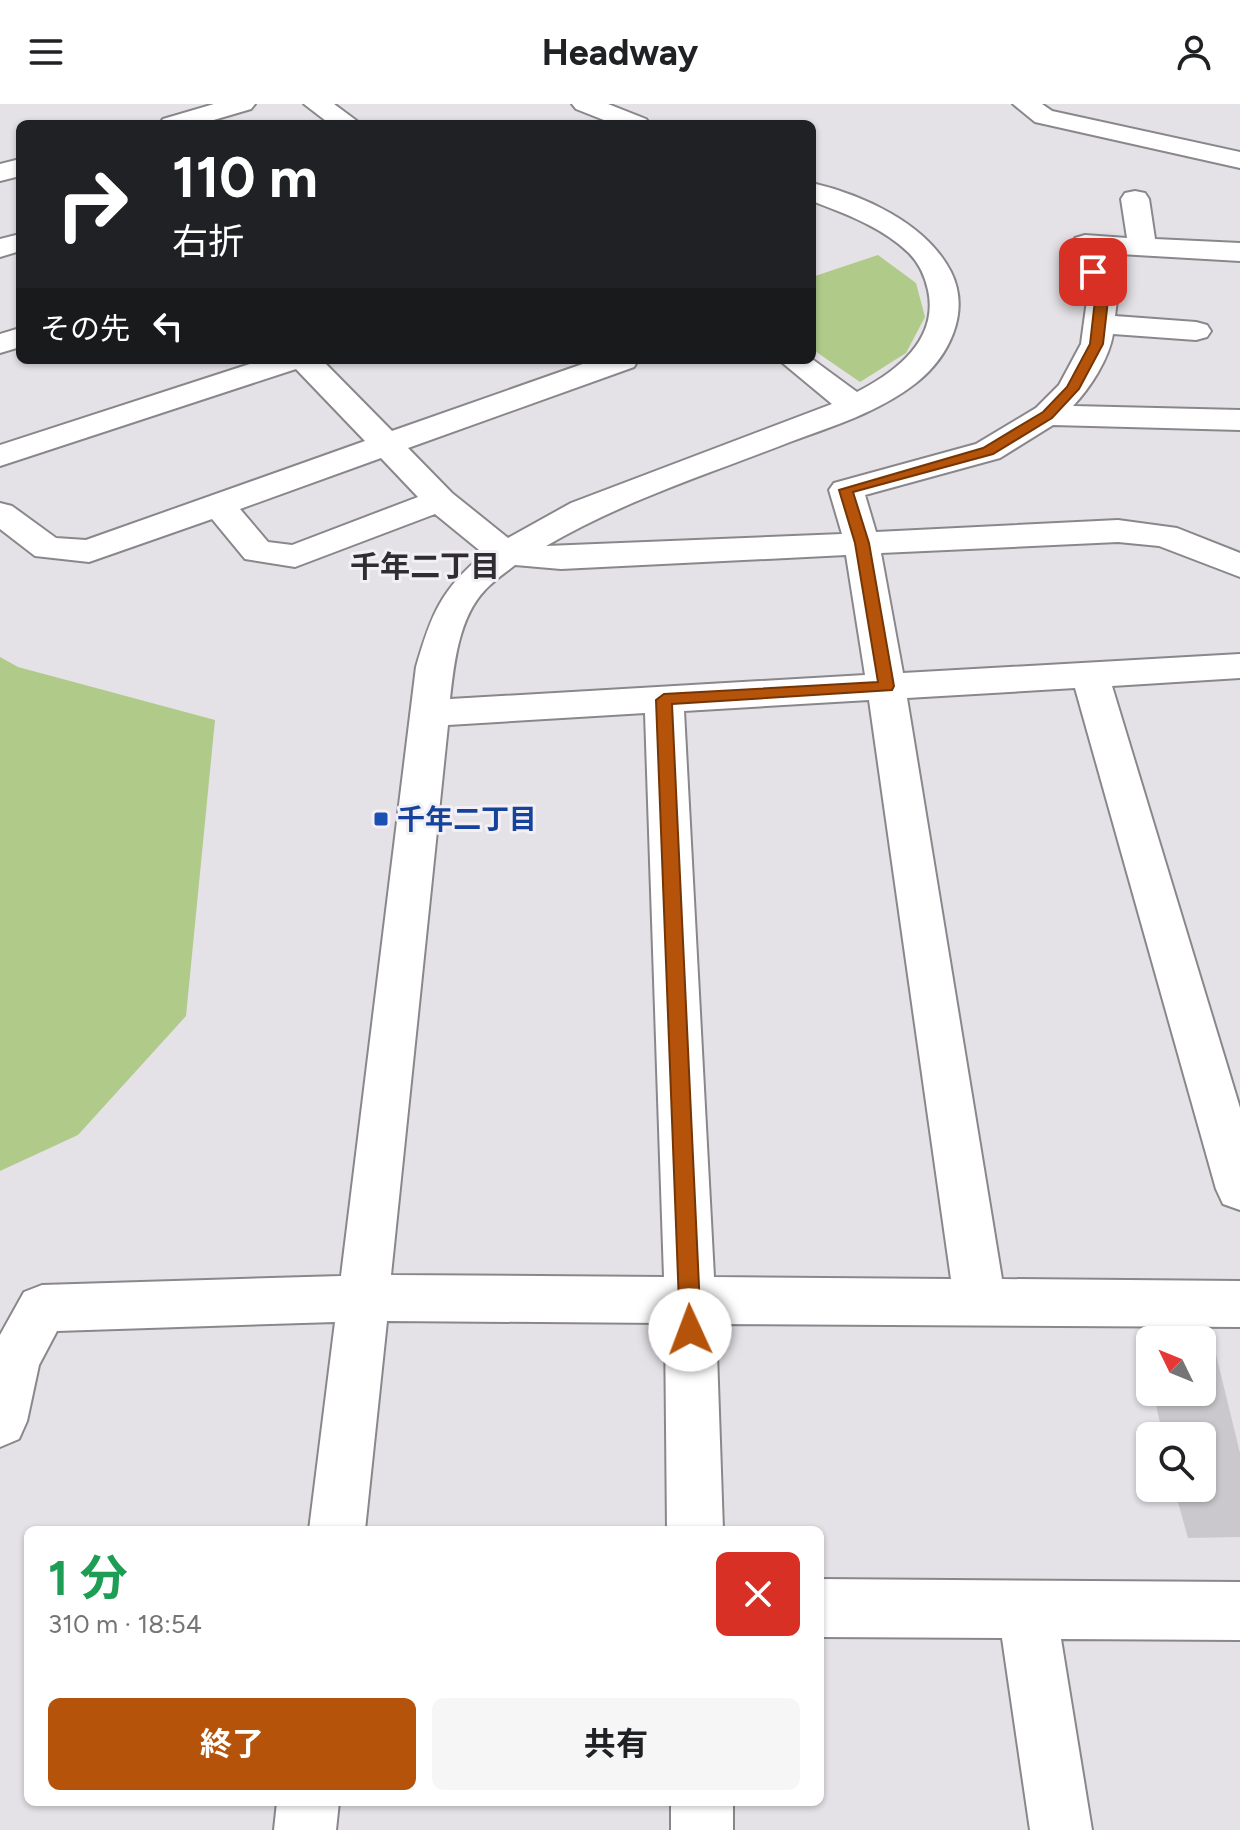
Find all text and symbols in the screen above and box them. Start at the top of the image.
icon: menu [24,30,68,74]
icon: person [1172,30,1216,74]
text: Headway [542,31,698,74]
text: 110 m [172,144,318,211]
icon: right [40,152,144,256]
text: 右折 [172,220,244,263]
pin [1059,238,1127,306]
icon: arrive [1071,250,1115,294]
icon: left [146,304,190,348]
text: その先 [40,310,130,347]
district label: 千年二丁目 [350,548,500,585]
place label: 千年二丁目 [397,802,537,836]
marker: 千年二丁目 [372,810,390,828]
position arrow [648,1288,732,1372]
north arrow [1136,1326,1216,1406]
map controls [1136,1326,1216,1502]
button: search [1136,1422,1216,1502]
text: 1 分 [48,1549,128,1607]
button: close [716,1552,800,1636]
text: 310 m · 18:54 [48,1608,202,1640]
button: 終了 [48,1698,416,1790]
button: 共有 [432,1698,800,1790]

